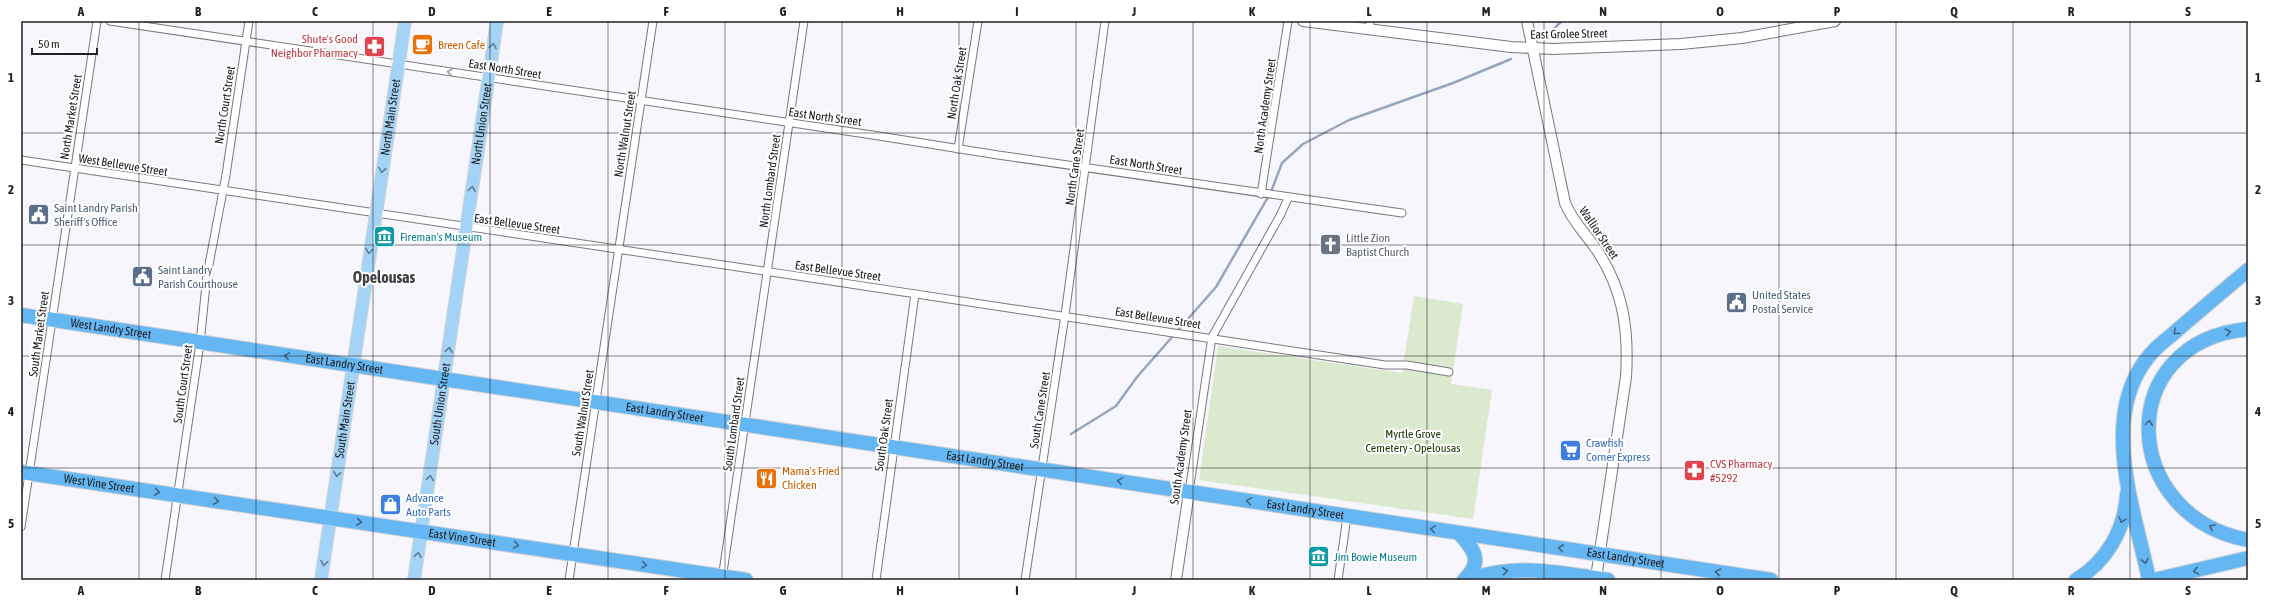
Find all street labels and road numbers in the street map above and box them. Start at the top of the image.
street label: East Grolee Street [1530,26,1608,42]
street label: North Oak Street [944,45,970,120]
street label: East North Street [468,56,543,82]
street label: North Academy Street [1251,57,1279,154]
street label: North Court Street [212,64,238,145]
street label: North Market Street [57,73,85,161]
street label: North Main Street [378,77,403,156]
street label: North Union Street [469,82,495,166]
street label: North Walnut Street [611,89,639,178]
street label: East North Street [788,105,863,129]
street label: North Cane Street [1063,127,1087,206]
street label: North Lombard Street [756,133,784,229]
street label: West Bellevue Street [77,151,169,179]
street label: East North Street [1109,152,1184,178]
street label: Wallior Street [1576,204,1622,262]
street label: East Bellevue Street [473,211,562,237]
street label: East Bellevue Street [794,258,883,284]
street label: South Market Street [26,290,52,378]
street label: East Bellevue Street [1114,304,1203,332]
street label: West Landry Street [70,316,153,342]
street label: South Court Street [171,343,196,424]
street label: East Landry Street [305,351,385,377]
street label: South Union Street [427,362,453,446]
street label: South Walnut Street [569,368,597,457]
street label: South Cane Street [1027,370,1053,449]
street label: South Lombard Street [720,376,748,472]
street label: South Main Street [332,380,358,459]
street label: South Oak Street [872,397,896,472]
street label: East Landry Street [625,400,705,425]
street label: South Academy Street [1167,408,1195,506]
street label: East Landry Street [945,448,1025,474]
street label: West Vine Street [63,471,136,496]
street label: East Landry Street [1266,497,1346,522]
street label: East Vine Street [427,526,497,550]
street label: East Landry Street [1586,545,1666,571]

